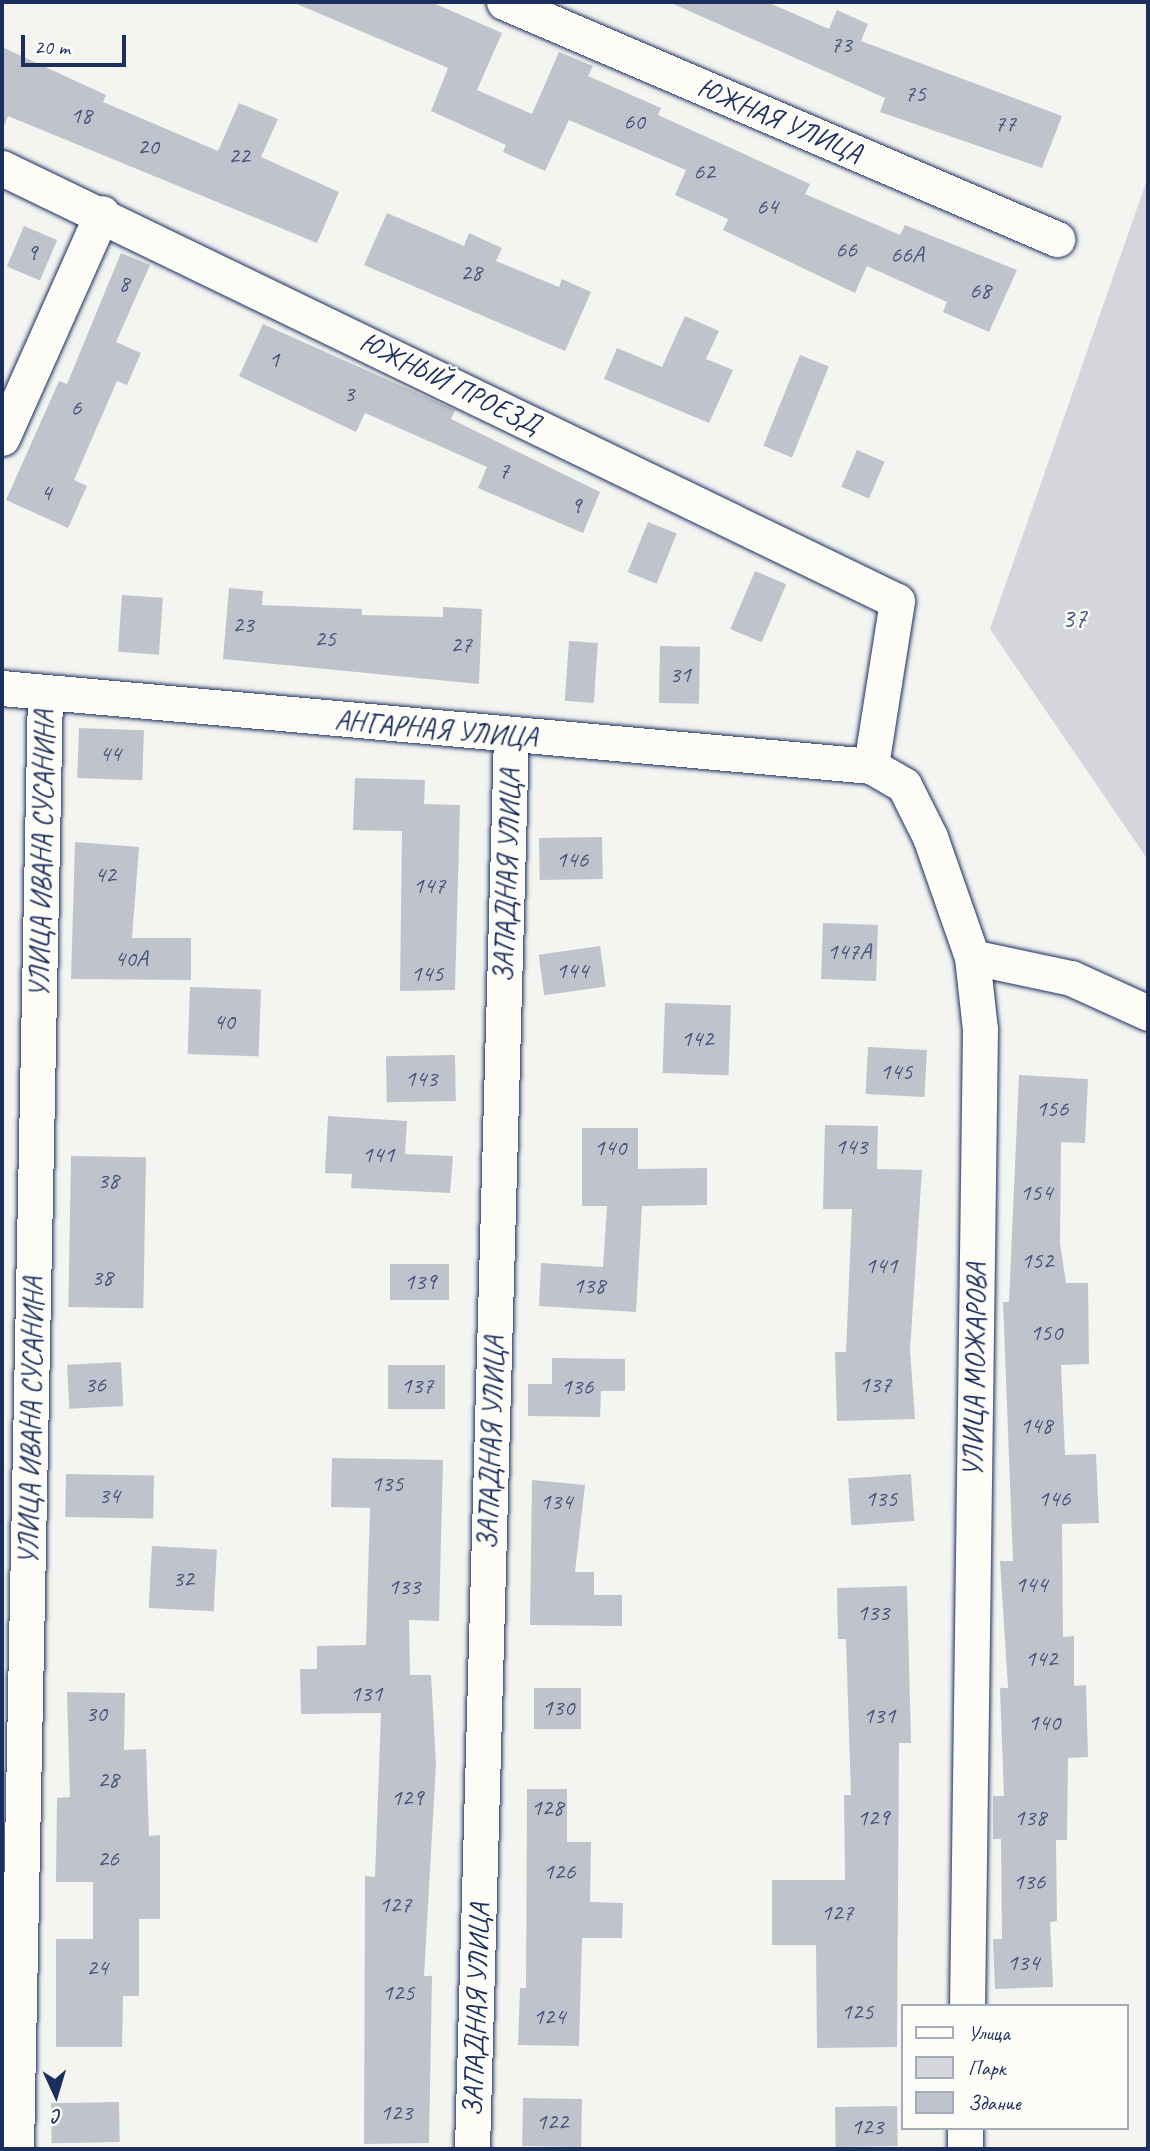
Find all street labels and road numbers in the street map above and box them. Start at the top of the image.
street label: ЮЖНАЯ УЛИЦА [693,70,867,170]
street label: ЮЖНЫЙ ПРОЕЗД [354,325,546,441]
street label: АНГАРНАЯ УЛИЦА [333,703,539,755]
street label: УЛИЦА ИВАНА СУСАНИНА [23,710,61,998]
street label: ЗАПАДНАЯ УЛИЦА [486,768,528,984]
street label: УЛИЦА МОЖАРОВА [956,1263,994,1477]
street label: УЛИЦА ИВАНА СУСАНИНА [12,1277,50,1565]
street label: ЗАПАДНАЯ УЛИЦА [470,1335,512,1551]
street label: ЗАПАДНАЯ УЛИЦА [455,1902,497,2118]

